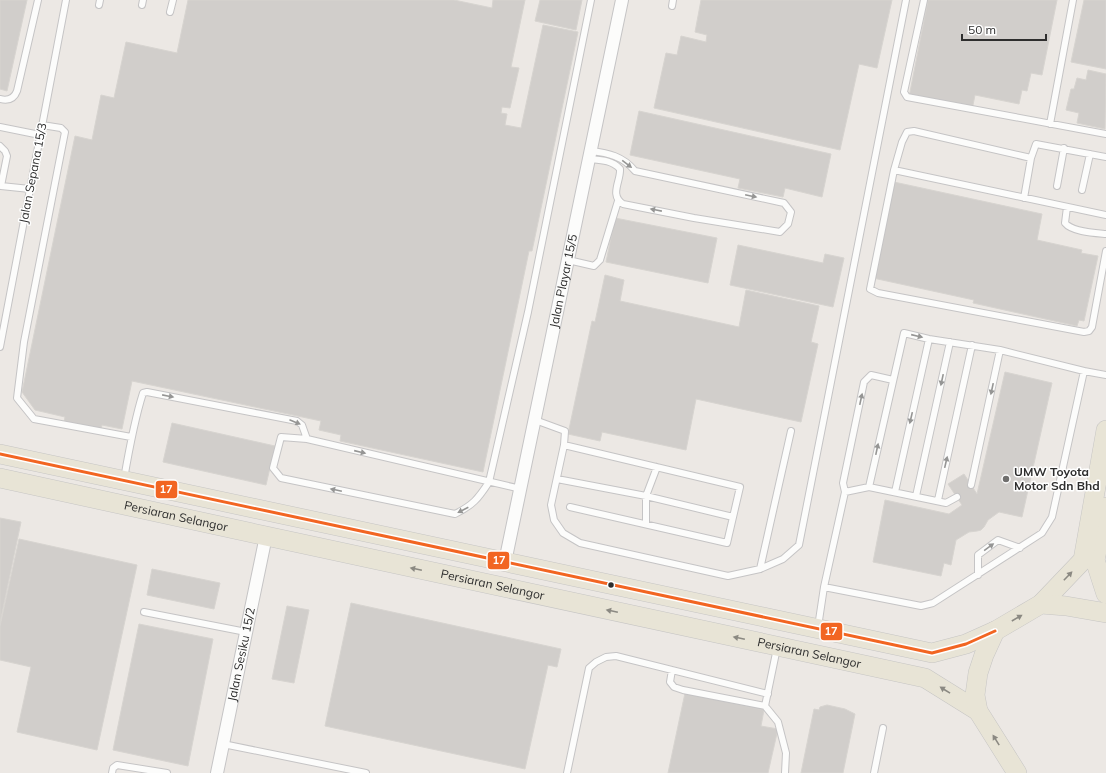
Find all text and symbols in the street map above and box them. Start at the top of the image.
scale bar [962,16,1046,42]
text: 50 m [968,22,996,37]
street label: Jalan Sepana 15/3 [15,121,50,224]
one-way arrow [621,159,632,168]
one-way arrow [745,193,757,199]
one-way arrow [650,207,662,213]
street label: Jalan Playar 15/5 [546,233,580,329]
one-way arrow [910,334,923,340]
one-way arrow [938,374,944,386]
one-way arrow [988,382,994,395]
one-way arrow [162,393,174,399]
one-way arrow [858,393,864,405]
one-way arrow [908,412,914,425]
one-way arrow [289,419,301,425]
one-way arrow [875,443,881,455]
one-way arrow [355,449,367,455]
one-way arrow [944,456,950,468]
place label: UMW Toyota Motor Sdn Bhd [1014,464,1100,493]
marker: UMW Toyota Motor Sdn Bhd [1001,474,1011,484]
line badge: 17 [155,480,178,499]
text: 17 [159,482,173,496]
one-way arrow [330,486,343,492]
street label: Persiaran Selangor [123,497,230,535]
one-way arrow [457,507,469,513]
one-way arrow [984,543,995,551]
line badge: 17 [487,551,510,570]
text: 17 [492,553,506,567]
one-way arrow [410,565,422,571]
street label: Persiaran Selangor [439,566,547,603]
one-way arrow [1063,571,1073,581]
unlabelled marker [606,580,616,590]
street label: Jalan Sesiku 15/2 [224,606,258,703]
one-way arrow [605,607,618,613]
one-way arrow [1011,614,1023,621]
line badge: 17 [820,622,843,641]
text: 17 [824,624,838,638]
one-way arrow [732,634,745,640]
street label: Persiaran Selangor [756,634,863,671]
one-way arrow [939,687,951,694]
one-way arrow [992,735,1000,745]

